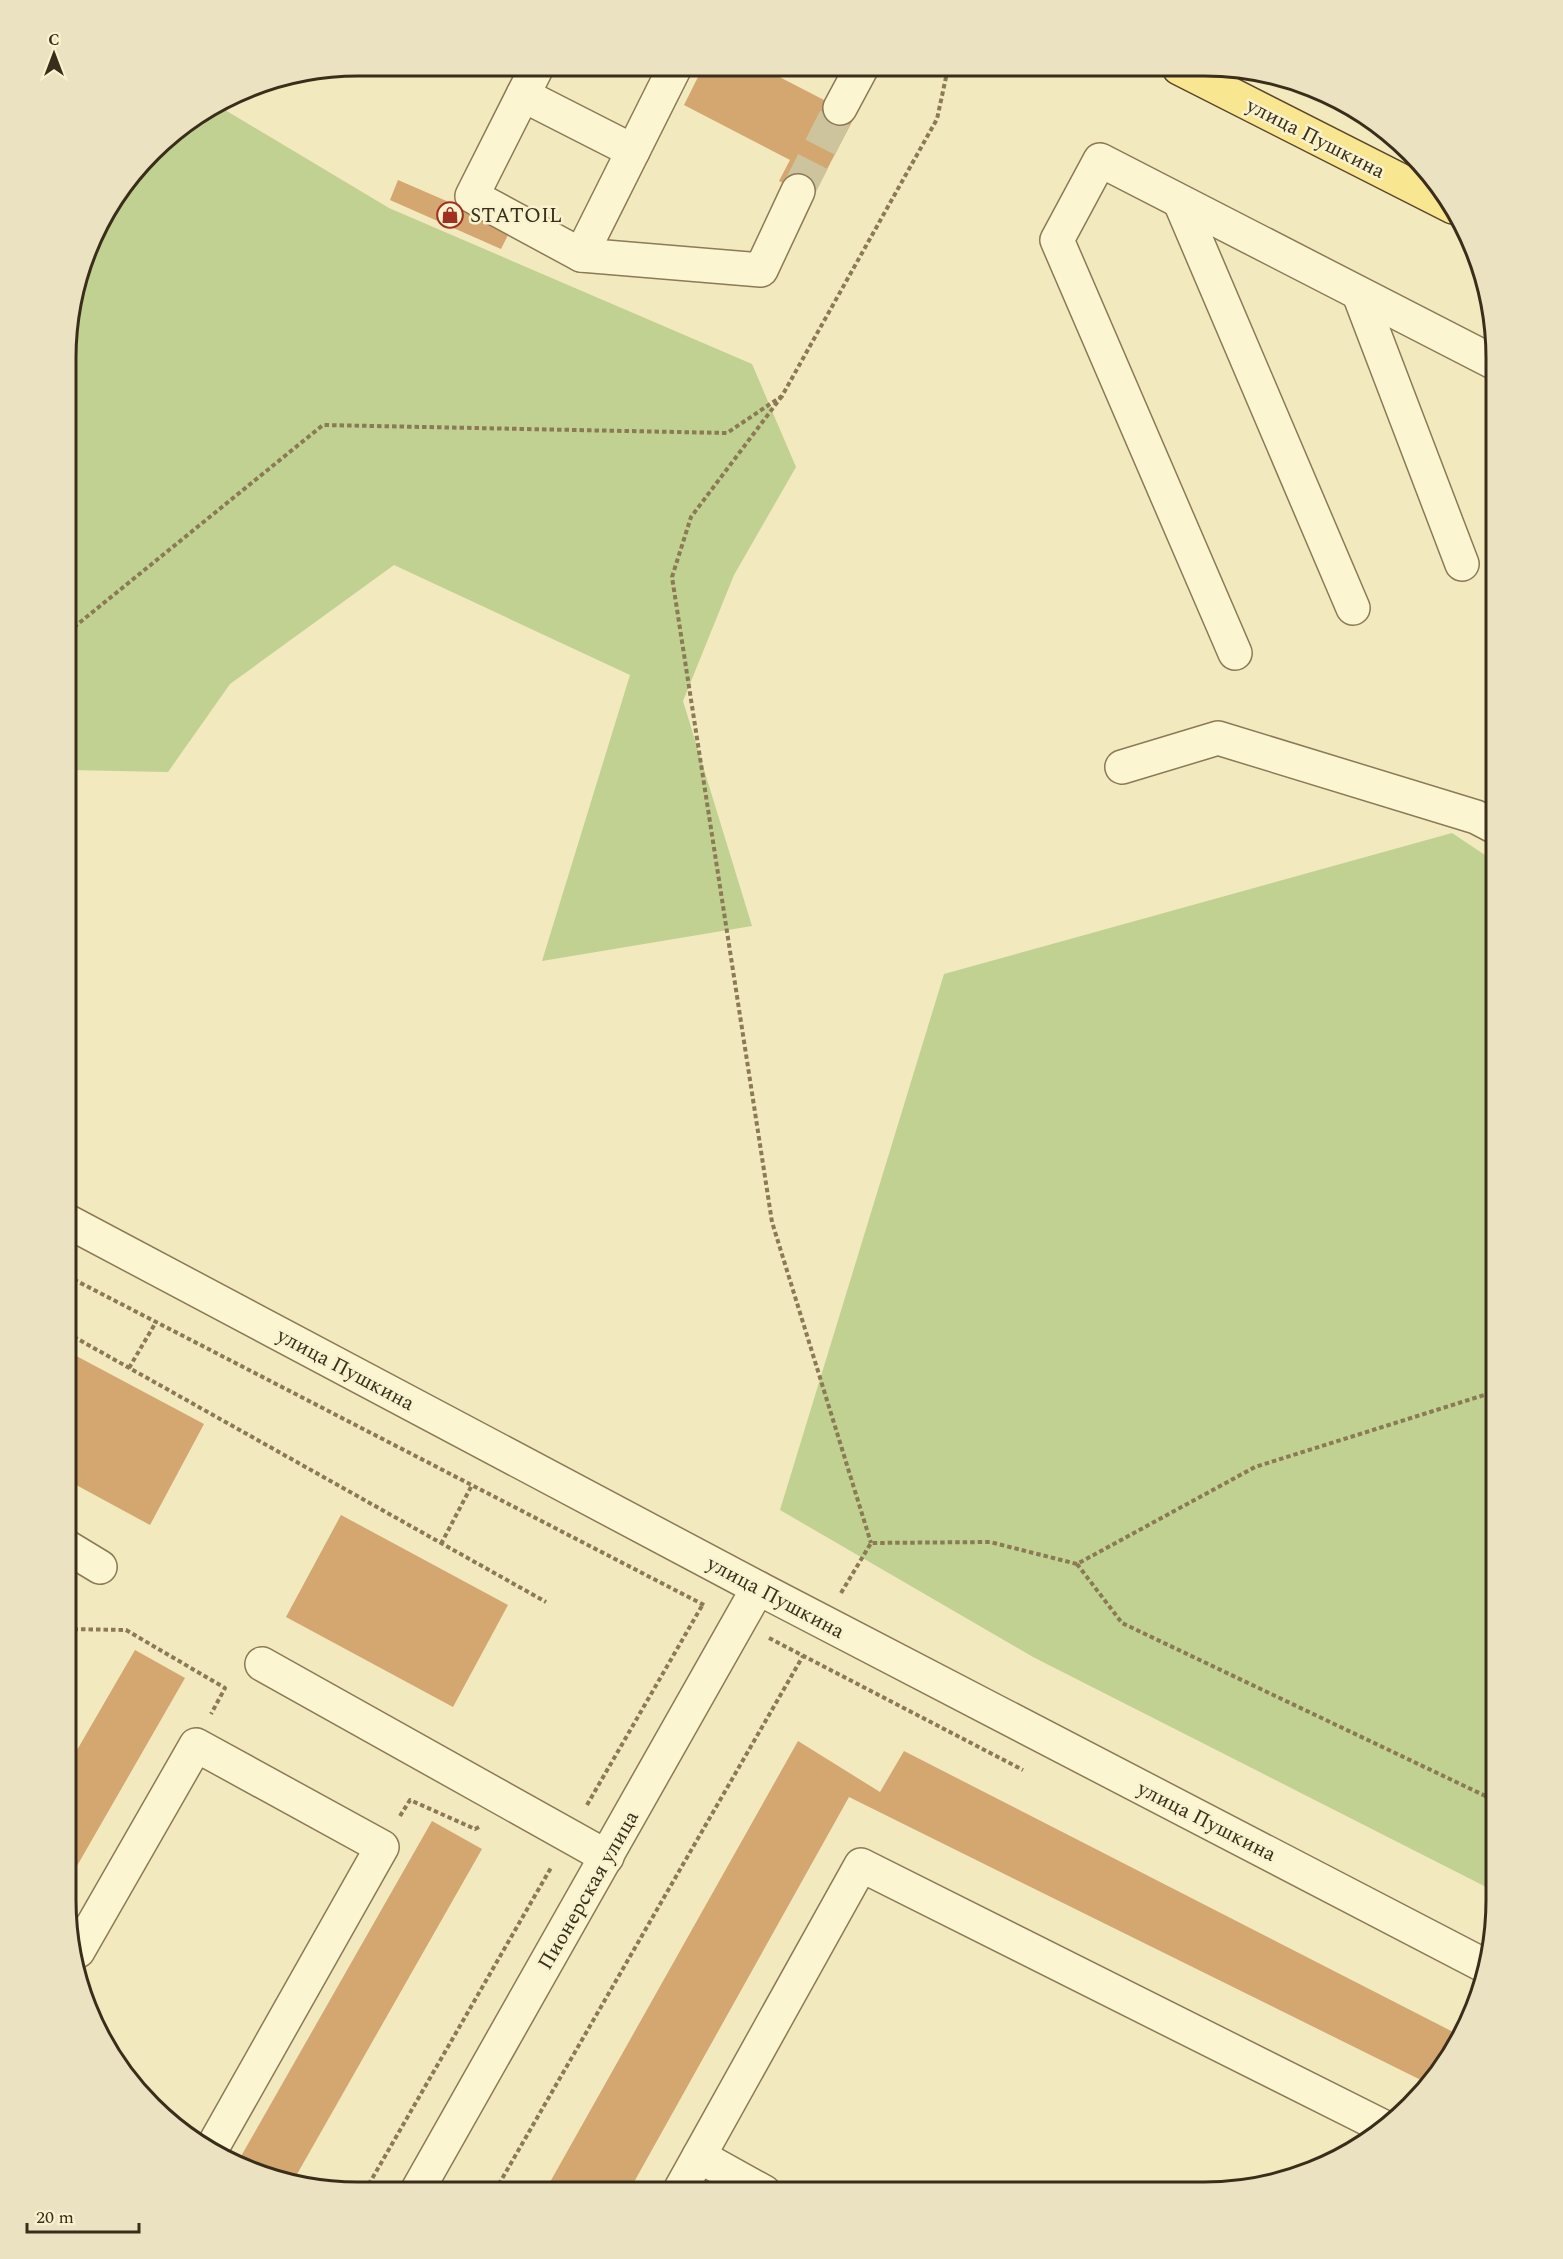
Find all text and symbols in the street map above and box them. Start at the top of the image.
north arrow [24,24,84,84]
text: С [48,28,60,52]
street label: улица Пушкина [1240,90,1391,188]
shop icon: STATOIL [435,200,465,230]
place label: STATOIL [470,200,562,232]
street label: улица Пушкина [270,1320,421,1420]
street label: улица Пушкина [700,1548,851,1648]
street label: улица Пушкина [1131,1773,1282,1871]
street label: Пионерская улица [530,1804,648,1976]
scale bar [27,2196,140,2234]
text: 20 m [36,2204,74,2231]

